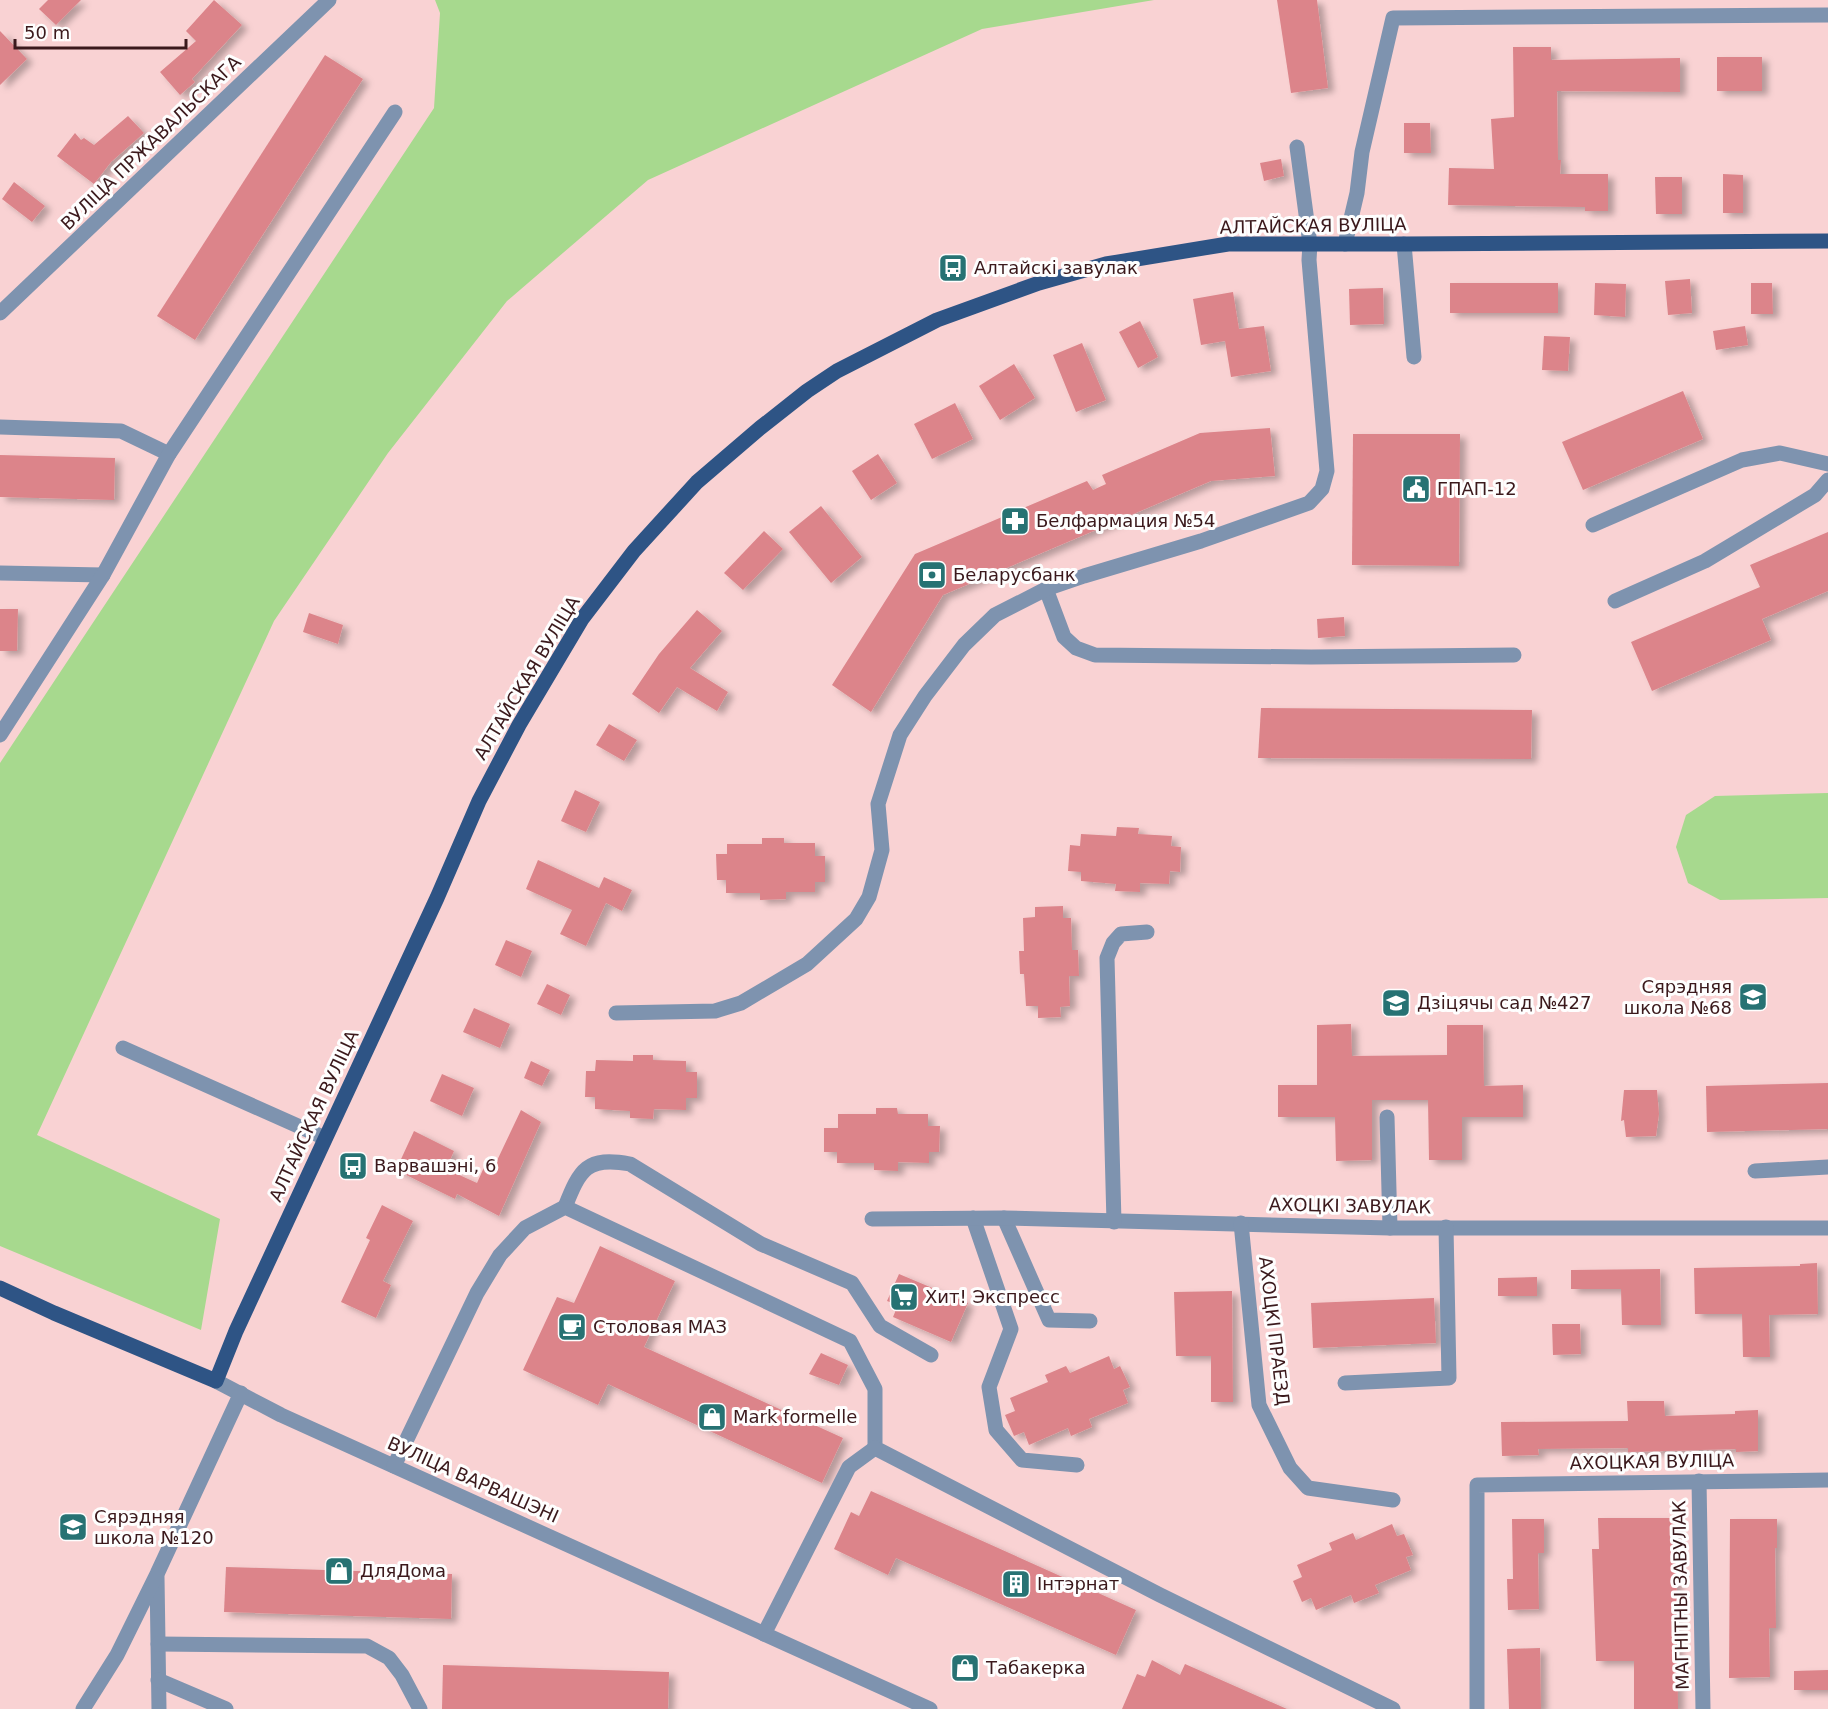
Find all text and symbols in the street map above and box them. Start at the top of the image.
scale bar [15,12,186,50]
text: 50 m [24,22,70,43]
street label: ВУЛІЦА ПРЖАВАЛЬСКАГА [56,51,245,234]
street label: АЛТАЙСКАЯ ВУЛІЦА [1219,213,1407,238]
bus stop icon: Алтайскі завулак [937,252,969,284]
place label: Алтайскі завулак [974,257,1138,278]
public building icon: ГПАП-12 [1400,473,1432,505]
place label: ГПАП-12 [1437,478,1517,499]
pharmacy icon: Белфармация №54 [999,505,1031,537]
place label: Белфармация №54 [1036,510,1216,531]
bank icon: Беларусбанк [916,559,948,591]
place label: Беларусбанк [953,564,1076,585]
street label: АЛТАЙСКАЯ ВУЛІЦА [469,592,584,763]
place label: Сярэдняя школа №68 [1624,976,1732,1018]
school or university icon: Сярэдняя школа №68 [1737,981,1769,1013]
school or university icon: Дзіцячы сад №427 [1380,987,1412,1019]
place label: Дзіцячы сад №427 [1417,992,1591,1013]
street label: АЛТАЙСКАЯ ВУЛІЦА [265,1026,363,1205]
bus stop icon: Варвашэні, 6 [337,1150,369,1182]
place label: Варвашэні, 6 [374,1155,496,1176]
street label: АХОЦКІ ЗАВУЛАК [1269,1194,1432,1217]
street label: АХОЦКІ ПРАЕЗД [1255,1255,1294,1407]
supermarket icon: Хит! Экспресс [888,1281,920,1313]
place label: Хит! Экспресс [925,1286,1060,1307]
cafe icon: Столовая МАЗ [556,1311,588,1343]
place label: Столовая МАЗ [593,1316,727,1337]
shop icon: Mark formelle [696,1401,728,1433]
place label: Mark formelle [733,1406,857,1427]
street label: ВУЛІЦА ВАРВАШЭНІ [384,1432,562,1527]
street label: АХОЦКАЯ ВУЛІЦА [1570,1450,1735,1473]
street label: МАГНІТНЫ ЗАВУЛАК [1668,1500,1693,1690]
place label: Сярэдняя школа №120 [94,1506,214,1548]
school or university icon: Сярэдняя школа №120 [57,1511,89,1543]
shop icon: ДляДома [323,1555,355,1587]
place label: ДляДома [360,1560,446,1581]
building icon: Інтэрнат [1000,1568,1032,1600]
place label: Інтэрнат [1037,1573,1119,1594]
shop icon: Табакерка [949,1652,981,1684]
place label: Табакерка [985,1657,1085,1678]

